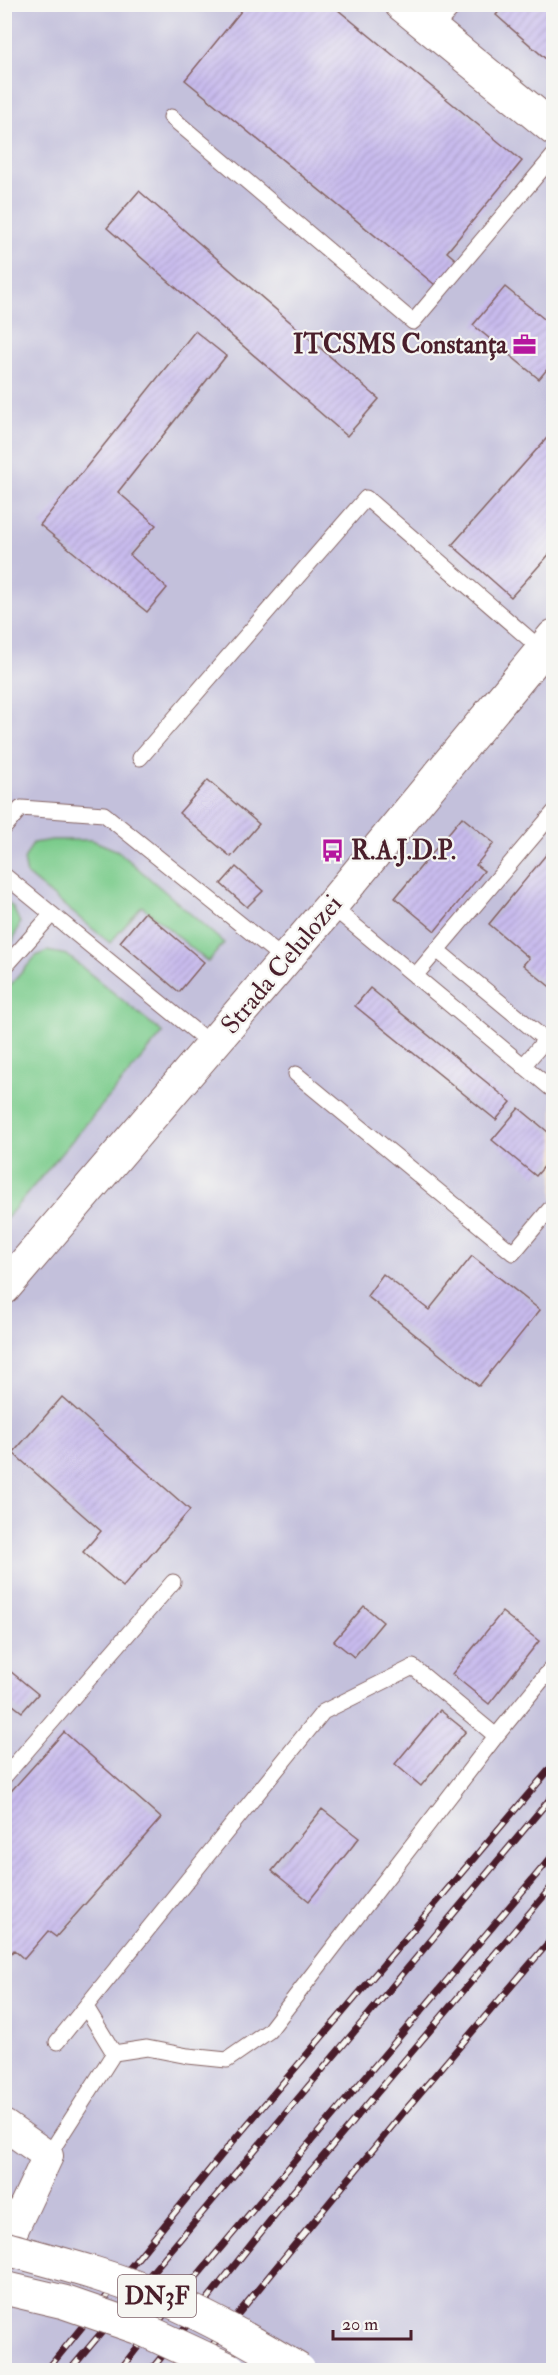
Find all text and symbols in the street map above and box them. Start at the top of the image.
place label: ITCSMS Constanța [293,329,508,361]
office icon: ITCSMS Constanța [512,331,538,357]
place label: R.A.J.D.P. [351,835,456,867]
bus stop icon: R.A.J.D.P. [320,837,346,863]
street label: Strada Celulozei [214,889,349,1041]
road number: DN3F [118,2275,196,2317]
scale bar [333,2303,411,2341]
text: 20 m [342,2313,378,2336]

